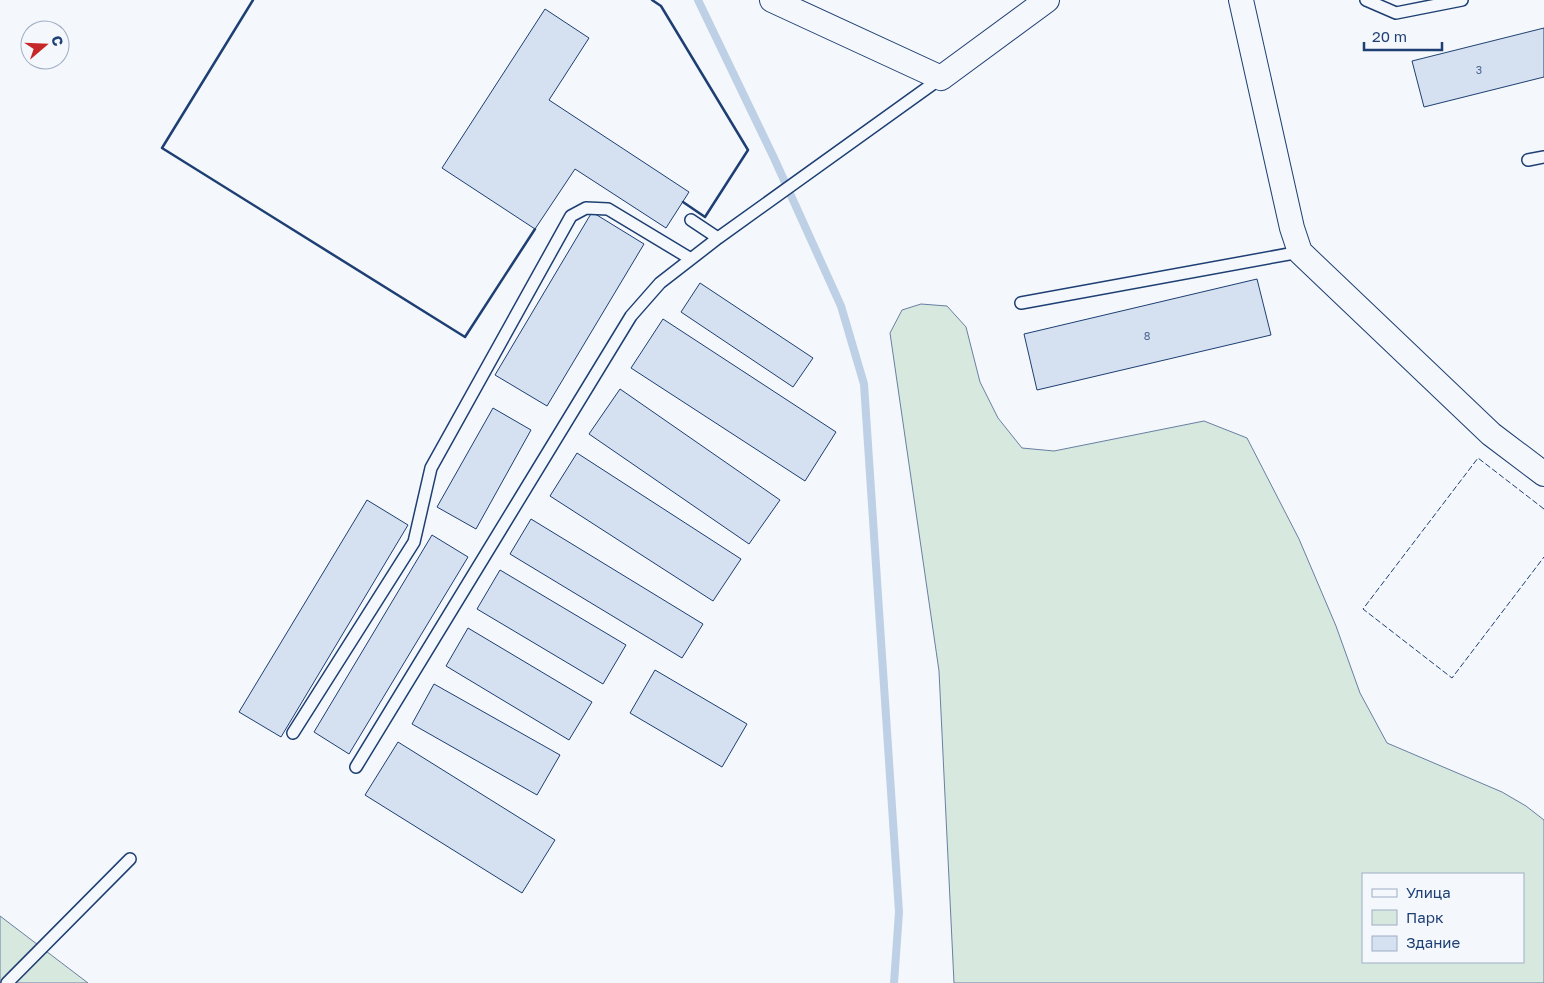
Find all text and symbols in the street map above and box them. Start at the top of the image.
north arrow [20,20,70,70]
scale bar [1364,20,1442,52]
text: 20 m [1372,27,1407,45]
text: С [48,33,67,48]
house number: 3 [1476,63,1482,76]
house number: 8 [1144,329,1151,342]
legend [1362,873,1524,963]
text: Улица [1406,883,1451,901]
text: Парк [1406,908,1444,926]
text: Здание [1406,933,1460,951]

